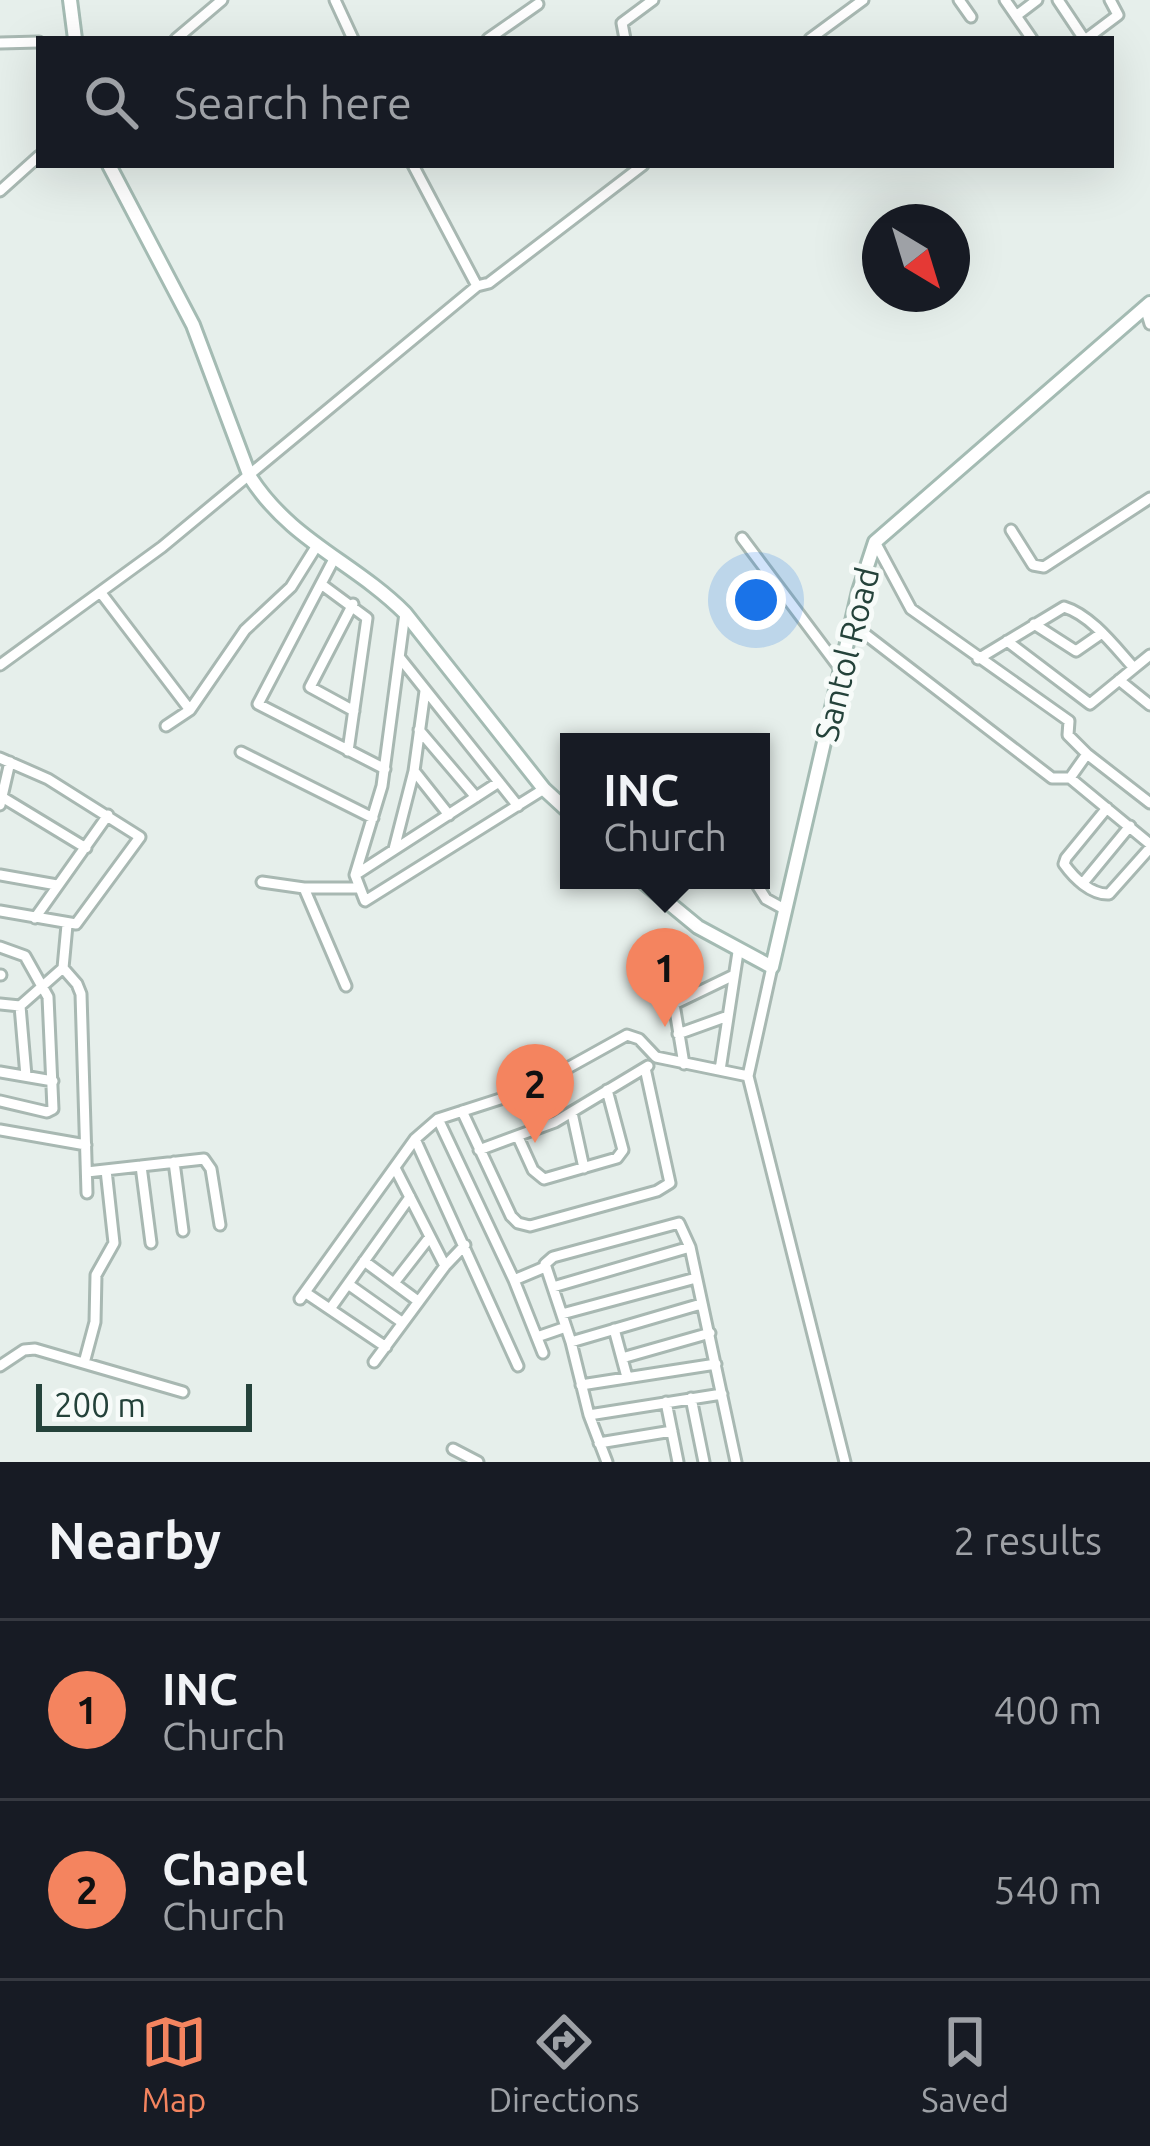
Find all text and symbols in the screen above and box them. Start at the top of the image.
search box [36,36,1114,168]
icon: search [78,69,144,135]
text: Search here [174,77,412,128]
north arrow [862,204,970,312]
street label: Santol Road [807,563,885,745]
your location [726,570,786,630]
popup [560,733,770,889]
text: INC [603,764,679,815]
text: Church [603,815,727,858]
pin: 1 [626,928,704,1027]
pin: 2 [496,1044,574,1143]
scale bar [36,1378,252,1431]
text: 200 m [54,1386,146,1423]
text: Nearby [48,1511,221,1569]
text: 2 results [953,1519,1102,1562]
text: INC [162,1663,238,1714]
text: 1 [76,1688,98,1731]
text: 400 m [993,1688,1102,1731]
text: Church [162,1714,286,1757]
text: Chapel [162,1843,308,1894]
text: 2 [76,1868,98,1911]
text: 540 m [993,1868,1102,1911]
text: Church [162,1894,286,1937]
tab: Map [141,2009,207,2118]
tab: Directions [489,2009,639,2118]
tab: Saved [921,2009,1009,2118]

